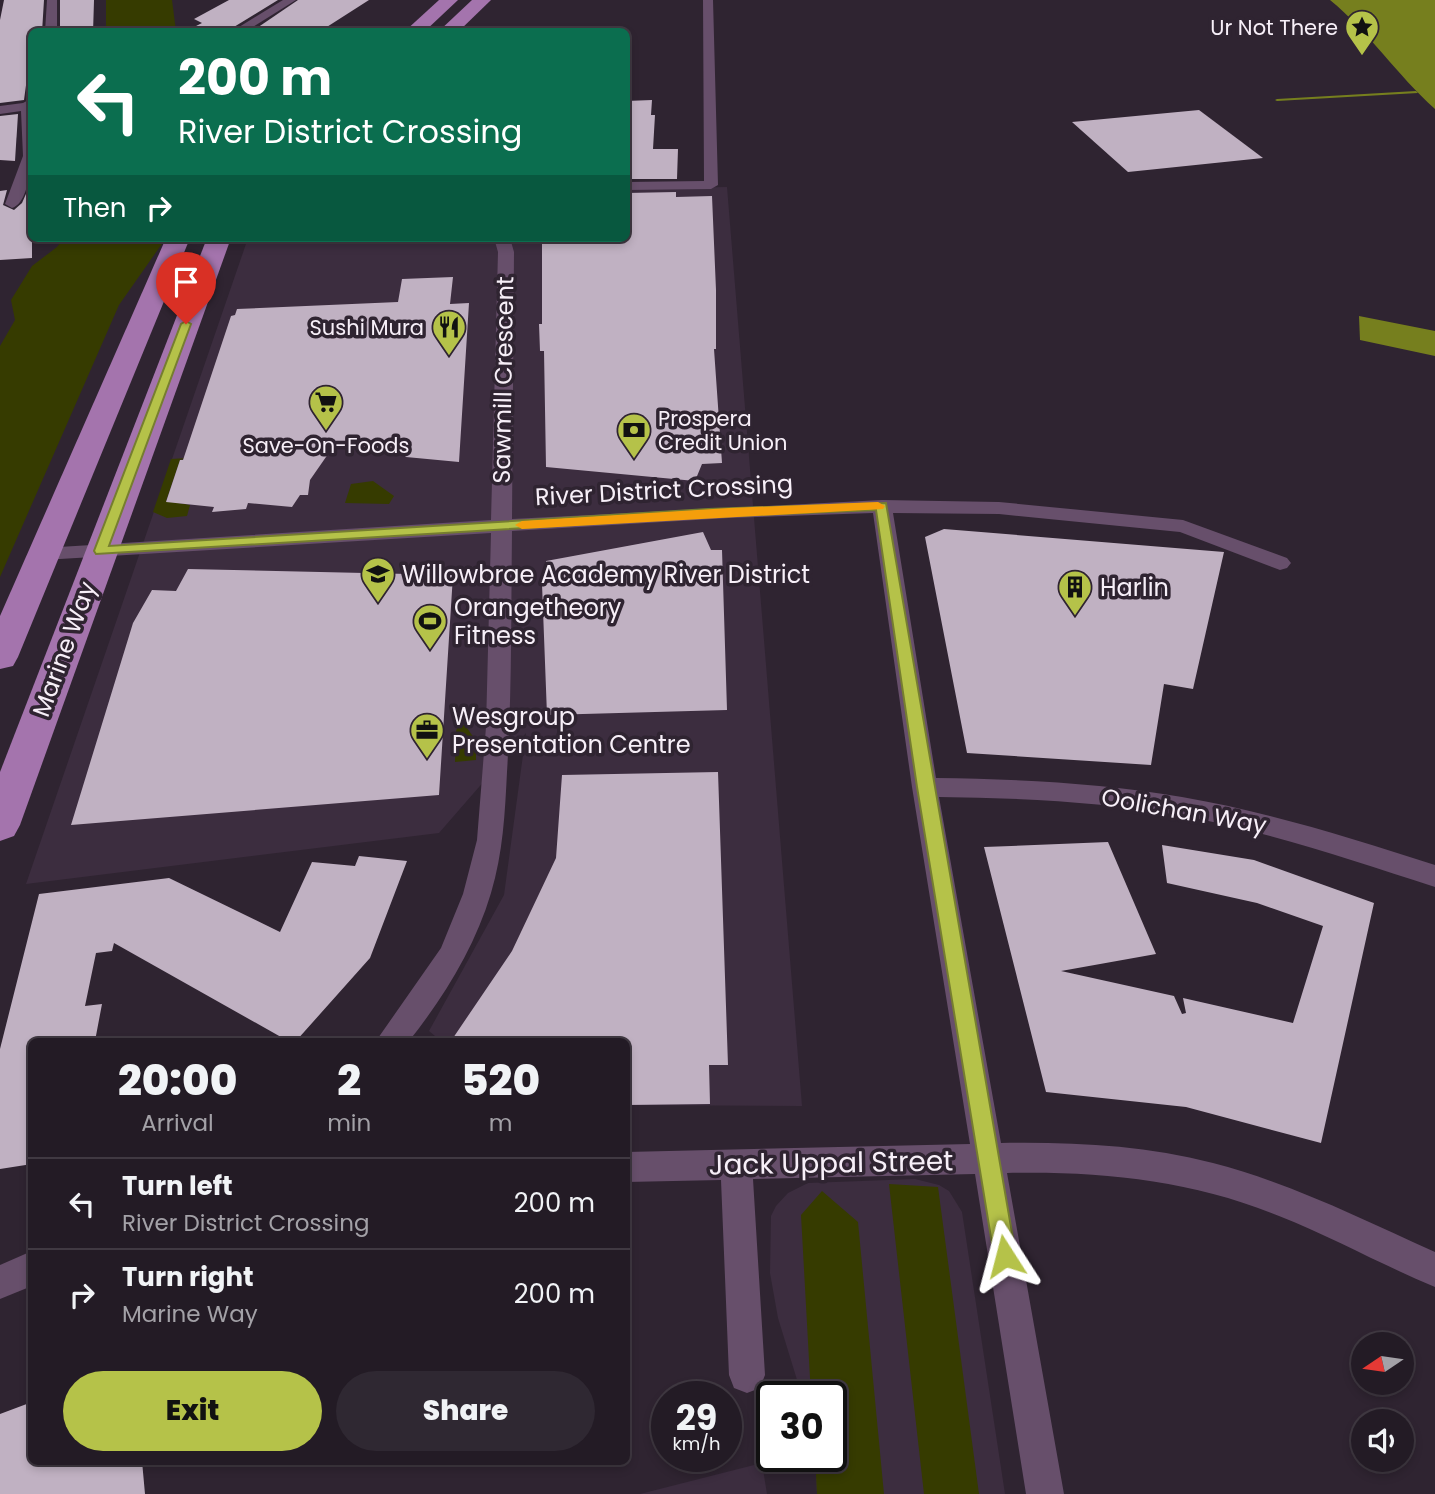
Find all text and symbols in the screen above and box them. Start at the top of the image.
place icon: Ur Not There [1343,8,1381,57]
place label: Ur Not There [1210,13,1338,42]
text: 200 m [178,44,332,112]
icon: left [63,56,154,147]
text: River District Crossing [178,109,522,154]
icon: right [140,189,178,227]
text: Then [63,190,126,226]
pin [156,252,216,324]
icon: arrive [167,263,205,301]
street label: Sawmill Crescent [485,276,521,484]
restaurant icon: Sushi Mura [430,308,468,357]
place label: Sushi Mura [310,313,424,342]
supermarket icon: Save-On-Foods [307,383,345,432]
place label: Prospera Credit Union [658,404,787,457]
bank icon: Prospera Credit Union [615,411,653,460]
place label: Save-On-Foods [242,431,410,460]
street label: River District Crossing [534,467,794,513]
school or university icon: Willowbrae Academy River District [359,555,397,604]
place label: Willowbrae Academy River District [402,558,810,591]
building icon: Harlin [1056,568,1094,617]
place label: Harlin [1100,571,1169,604]
street label: Marine Way [24,576,104,721]
place label: Orangetheory Fitness [454,591,622,652]
sports icon: Orangetheory Fitness [411,602,449,651]
place label: Wesgroup Presentation Centre [452,700,691,761]
office icon: Wesgroup Presentation Centre [408,711,446,760]
street label: Oolichan Way [1099,780,1270,842]
text: 20:00 [118,1051,237,1110]
text: 2 [337,1051,361,1110]
text: 520 [461,1051,540,1110]
text: Arrival [141,1107,214,1139]
text: min [327,1107,371,1139]
text: m [489,1107,512,1139]
street label: Jack Uppal Street [708,1141,954,1185]
text: Turn left [122,1168,233,1204]
icon: left [63,1185,101,1223]
text: 200 m [514,1185,595,1221]
text: River District Crossing [122,1207,370,1239]
position arrow [968,1219,1042,1293]
text: Turn right [122,1259,254,1295]
icon: right [63,1276,101,1314]
text: 200 m [514,1276,595,1312]
text: Marine Way [122,1298,258,1330]
north arrow [1351,1332,1414,1395]
map controls [1351,1332,1414,1472]
button: Exit [63,1371,322,1451]
button: Share [336,1371,595,1451]
speed limit sign: 30 [756,1381,847,1472]
text: 29 [676,1393,717,1442]
button: sound [1351,1409,1414,1472]
text: km/h [673,1431,720,1456]

